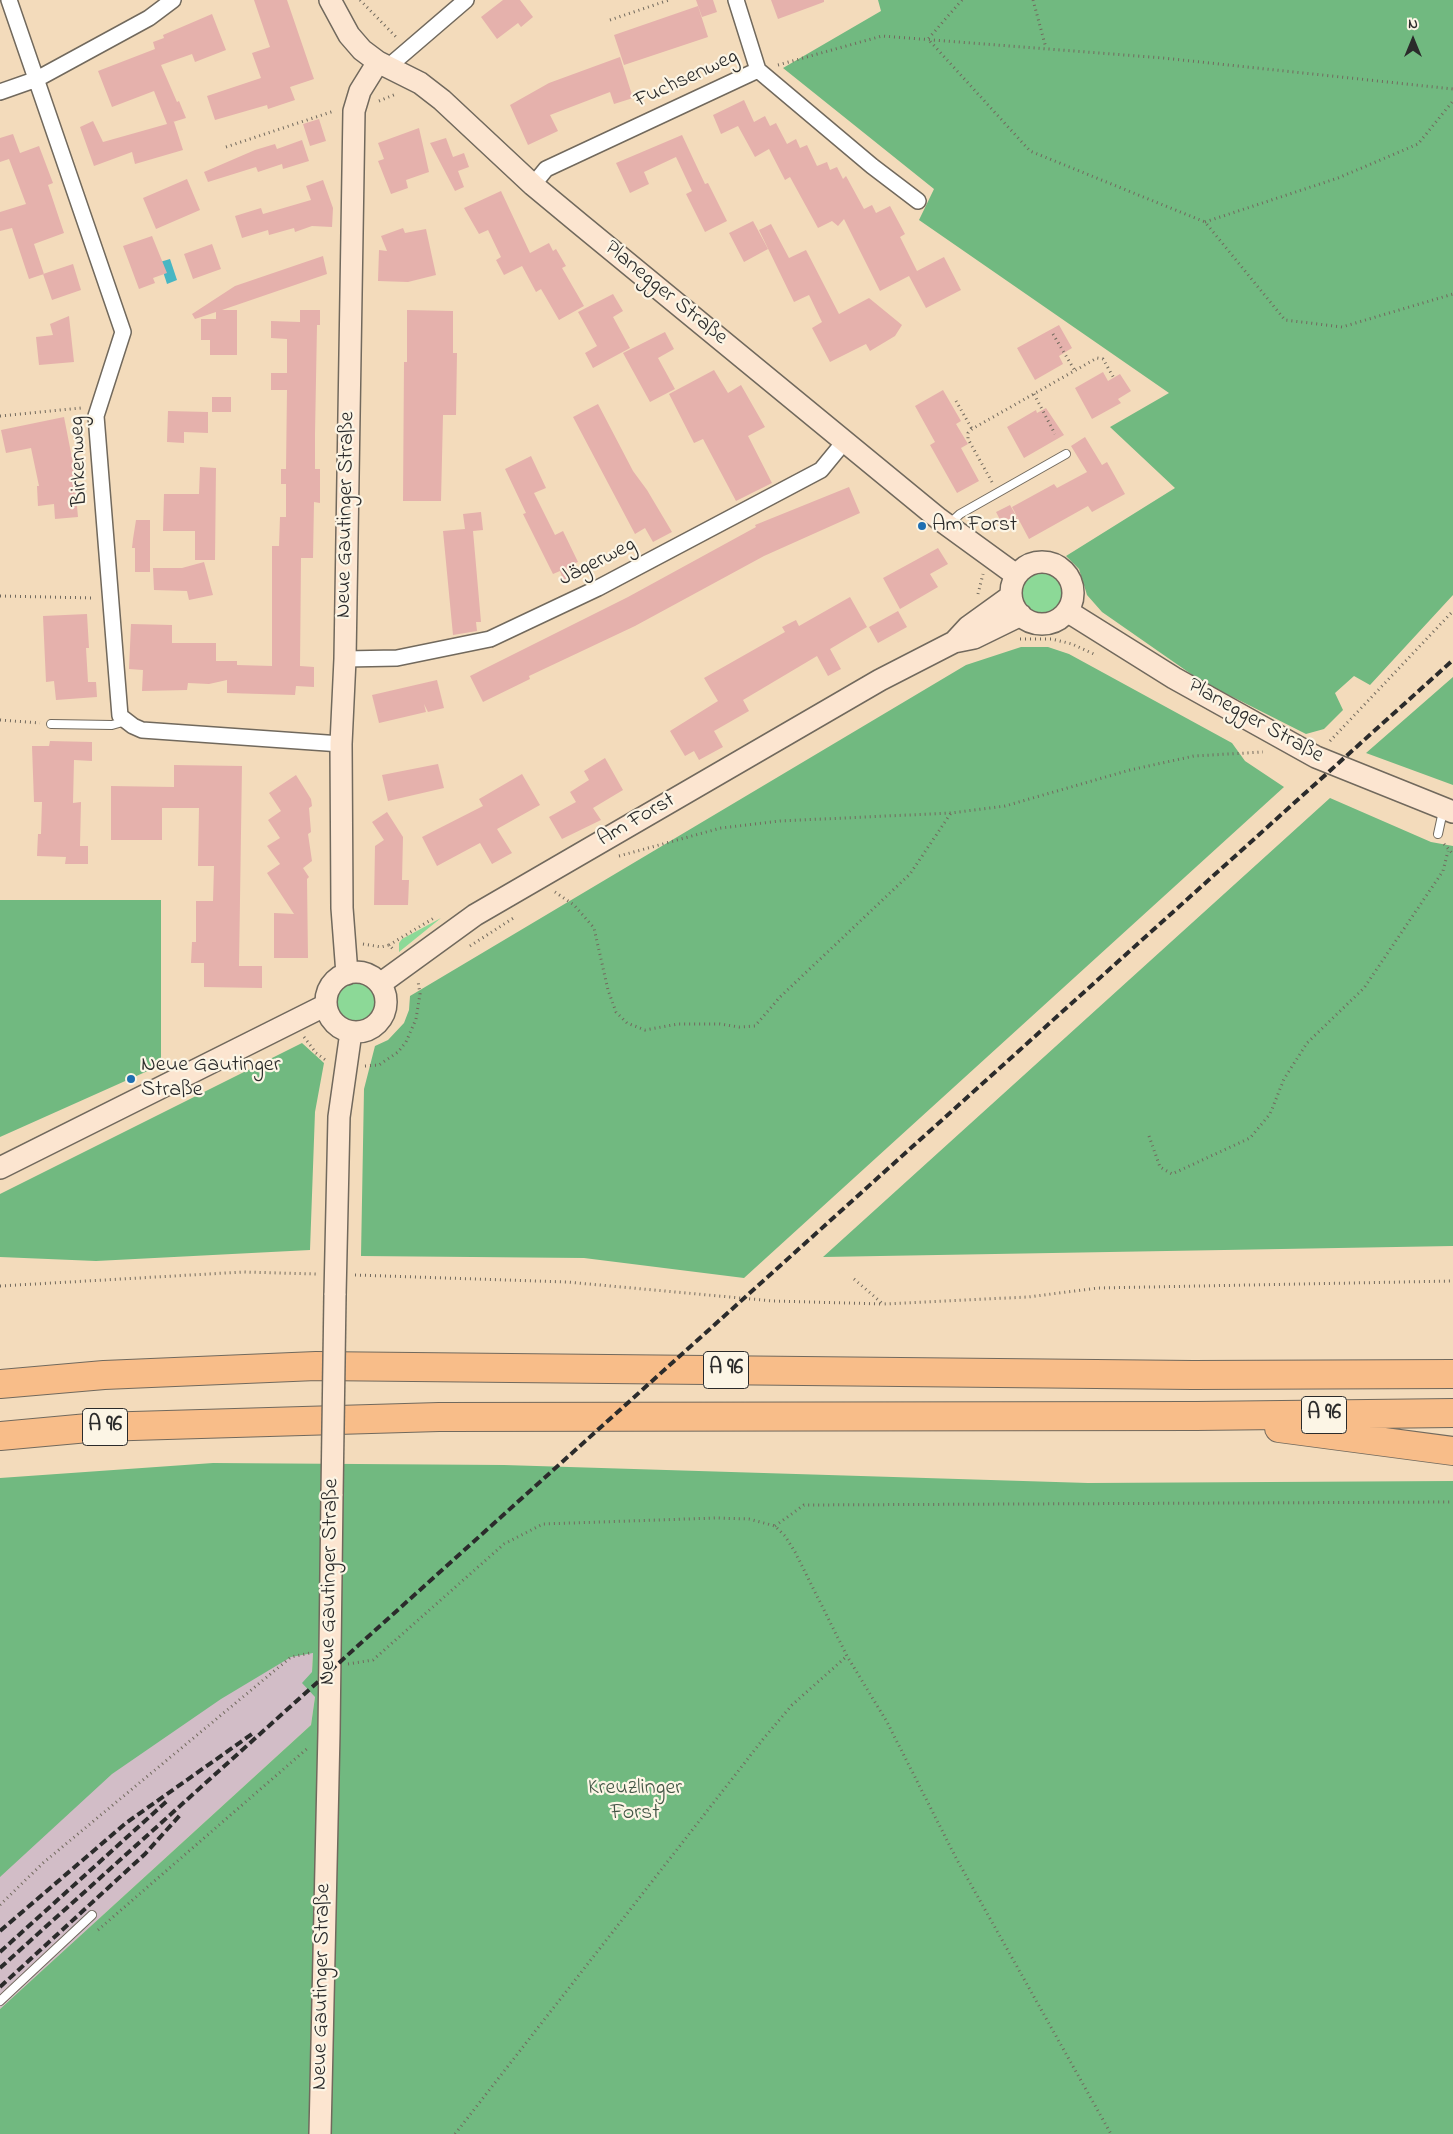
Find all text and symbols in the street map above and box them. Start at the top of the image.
text: N [1408,14,1418,35]
north arrow [1388,15,1438,65]
street label: Fuchsenweg [631,44,743,116]
street label: Planegger Straße [598,236,732,352]
street label: Neue Gautinger Straße [332,411,362,619]
street label: Birkenweg [65,416,95,506]
place label: Am Forst [932,513,1017,539]
marker: Am Forst [916,520,928,532]
street label: Jägerweg [555,532,641,594]
street label: Planegger Straße [1182,674,1328,770]
street label: Am Forst [593,788,681,854]
place label: Neue Gautinger Straße [141,1053,281,1104]
marker: Neue Gautinger Straße [125,1073,137,1085]
road number: A 96 [704,1352,748,1388]
road number: A 96 [1302,1396,1346,1434]
road number: A 96 [82,1408,128,1445]
street label: Neue Gautinger Straße [316,1478,346,1686]
park label: Kreuzlinger Forst [588,1776,682,1828]
street label: Neue Gautinger Straße [308,1883,338,2091]

